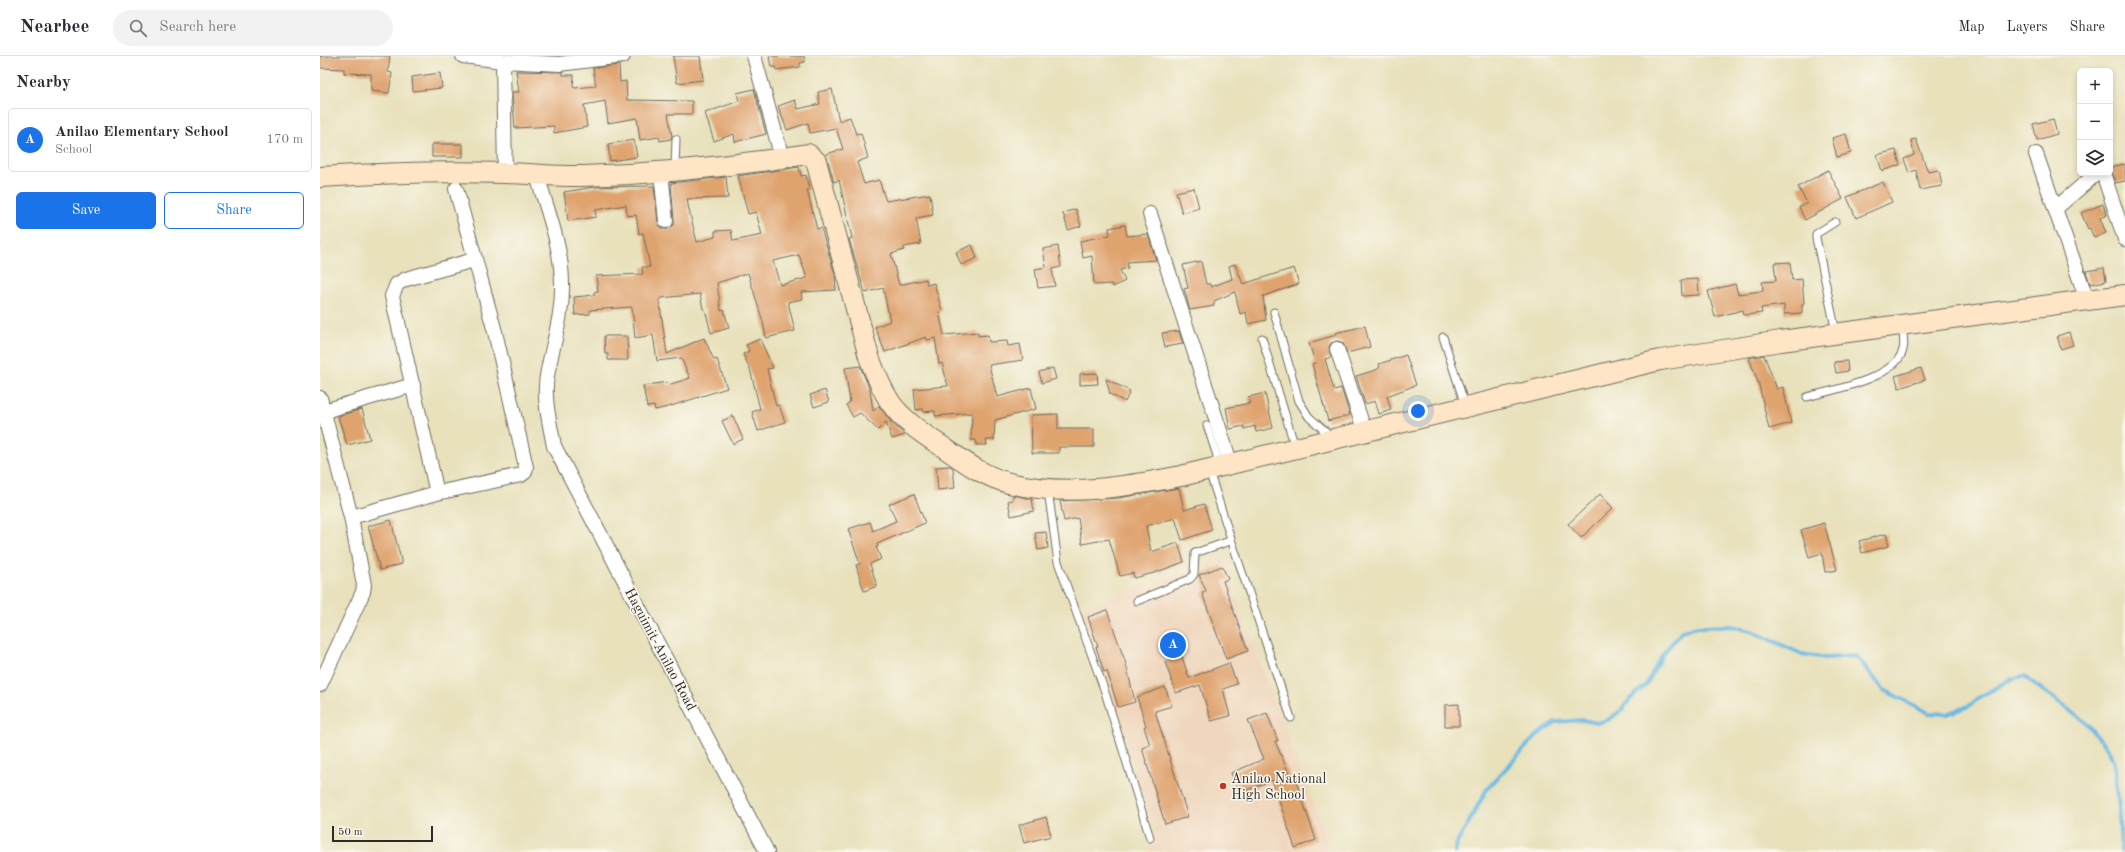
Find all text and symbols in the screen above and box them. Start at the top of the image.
search box [113,10,393,46]
icon: search [127,17,149,39]
text: Nearbee [20,18,89,37]
text: Search here [159,20,236,35]
text: Map [1959,20,1985,34]
text: Layers [2007,20,2048,34]
text: Share [2070,20,2105,34]
map controls [2077,68,2113,176]
button: + [2077,68,2113,104]
text: Nearby [16,74,71,91]
button: − [2077,104,2113,140]
text: Anilao Elementary School [55,125,229,140]
text: A [25,133,35,146]
text: 170 m [266,133,303,146]
button: layers [2077,140,2113,176]
text: School [55,143,92,156]
button: Save [16,192,156,229]
button: Share [164,192,304,229]
your location [1408,401,1428,421]
street label: Haguimit-Anilao Road [622,586,698,713]
pin: A [1160,630,1186,660]
place label: Anilao National High School [1231,772,1326,802]
marker: Anilao National High School [1218,781,1228,791]
scale bar [332,824,433,843]
text: 50 m [338,827,363,838]

